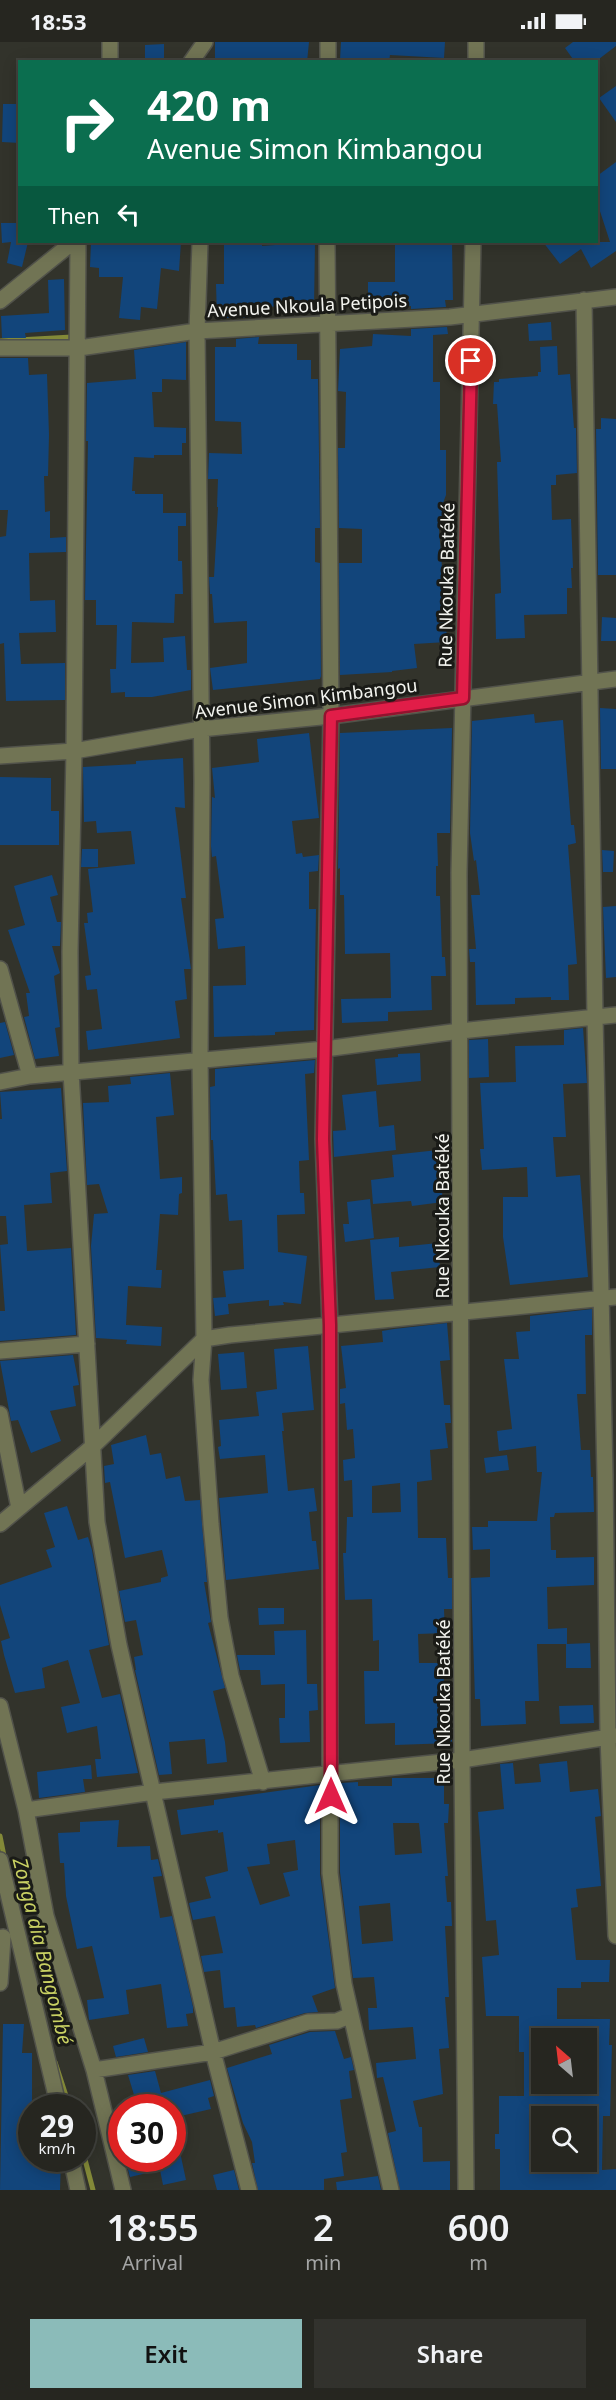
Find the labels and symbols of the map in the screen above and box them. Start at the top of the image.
street label: Avenue Nkoula Petipois [207,288,407,322]
pin [445,335,496,386]
street label: Rue Nkouka Batéké [433,502,459,668]
street label: Avenue Simon Kimbangou [193,672,419,724]
street label: Rue Nkouka Batéké [430,1133,454,1299]
street label: Rue Nkouka Batéké [431,1619,455,1785]
position arrow [299,1764,363,1828]
water label: Zonga dia Bangombé [6,1854,79,2047]
north arrow [531,2028,597,2094]
speed limit sign: 30 [108,2094,186,2172]

